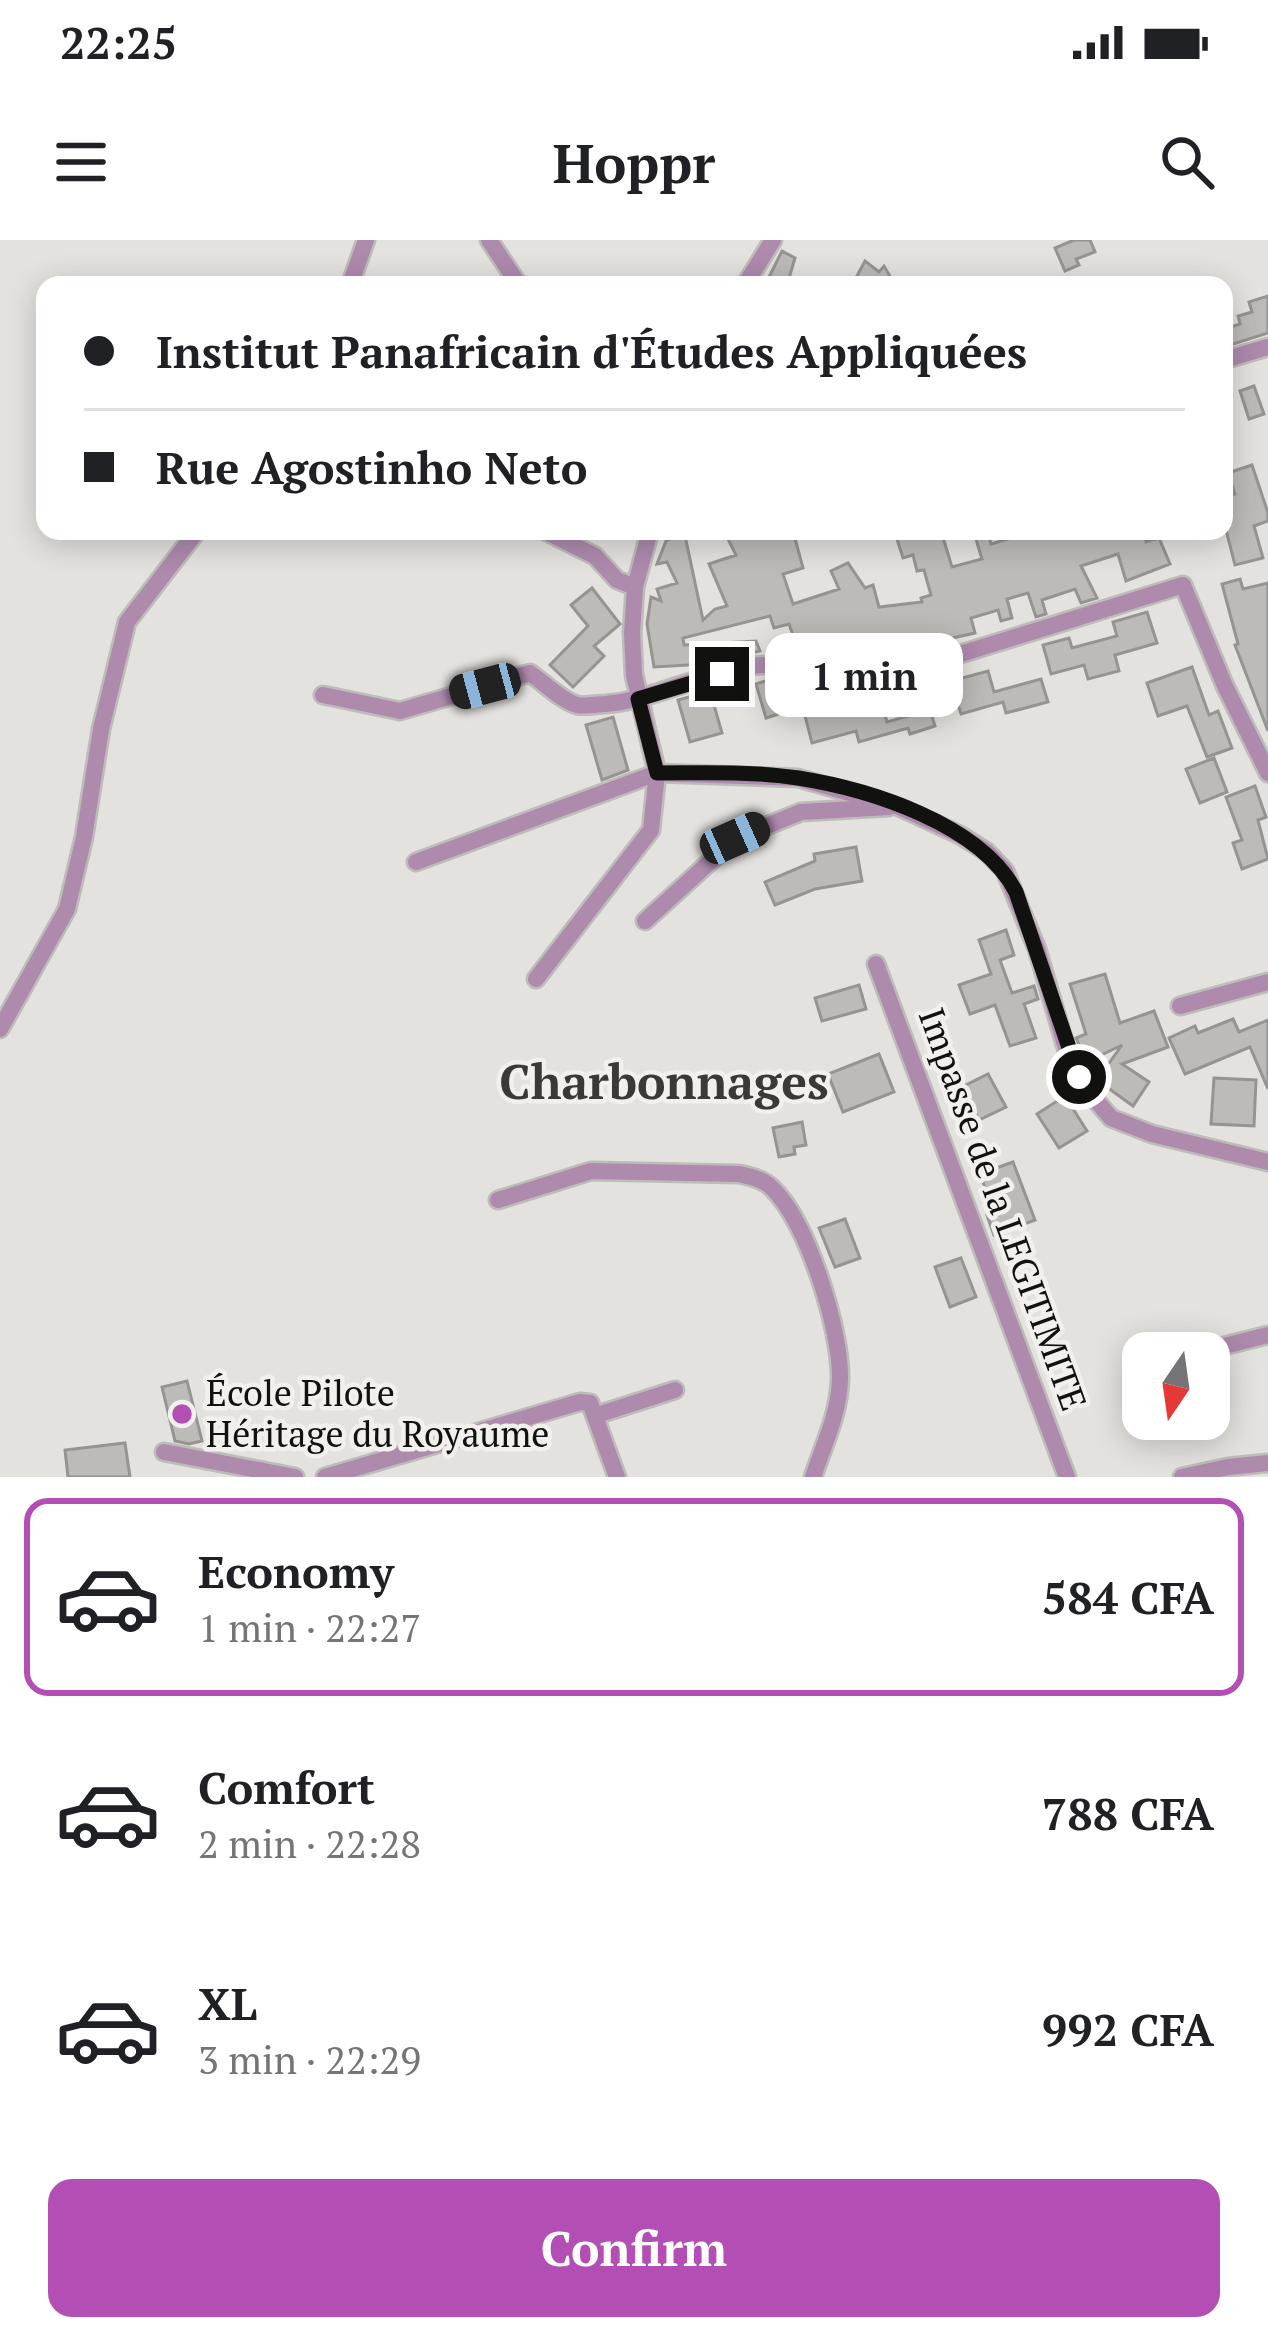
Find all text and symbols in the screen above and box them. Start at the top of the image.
text: 22:25 [60,12,177,72]
text: Hoppr [553,127,715,198]
icon: menu [48,129,114,195]
icon: search [1154,129,1220,195]
text: Institut Panafricain d'Études Appliquées [156,321,1027,381]
text: Rue Agostinho Neto [156,437,587,497]
callout: 1 min [764,632,962,716]
route end [695,647,749,701]
text: 1 min [811,649,917,701]
car [446,659,524,713]
car [695,807,775,869]
street label: Impasse de la LEGITIMITE [909,1001,1098,1417]
district label: Charbonnages [499,1049,829,1113]
route start [1052,1050,1106,1104]
north arrow [1122,1332,1230,1440]
map controls [1122,1332,1230,1440]
place label: École Pilote Héritage du Royaume [206,1369,549,1457]
marker: École Pilote Héritage du Royaume [169,1401,195,1427]
text: Economy [198,1541,394,1601]
icon: car [54,1543,162,1651]
text: 584 CFA [1042,1567,1214,1627]
text: 1 min · 22:27 [198,1601,421,1653]
text: Comfort [198,1757,375,1817]
icon: car [54,1759,162,1867]
text: 788 CFA [1042,1783,1214,1843]
text: 2 min · 22:28 [198,1817,421,1869]
text: XL [198,1973,257,2033]
icon: car [54,1975,162,2083]
text: 992 CFA [1042,1999,1214,2059]
text: 3 min · 22:29 [198,2033,421,2085]
button: Confirm [48,2179,1220,2317]

